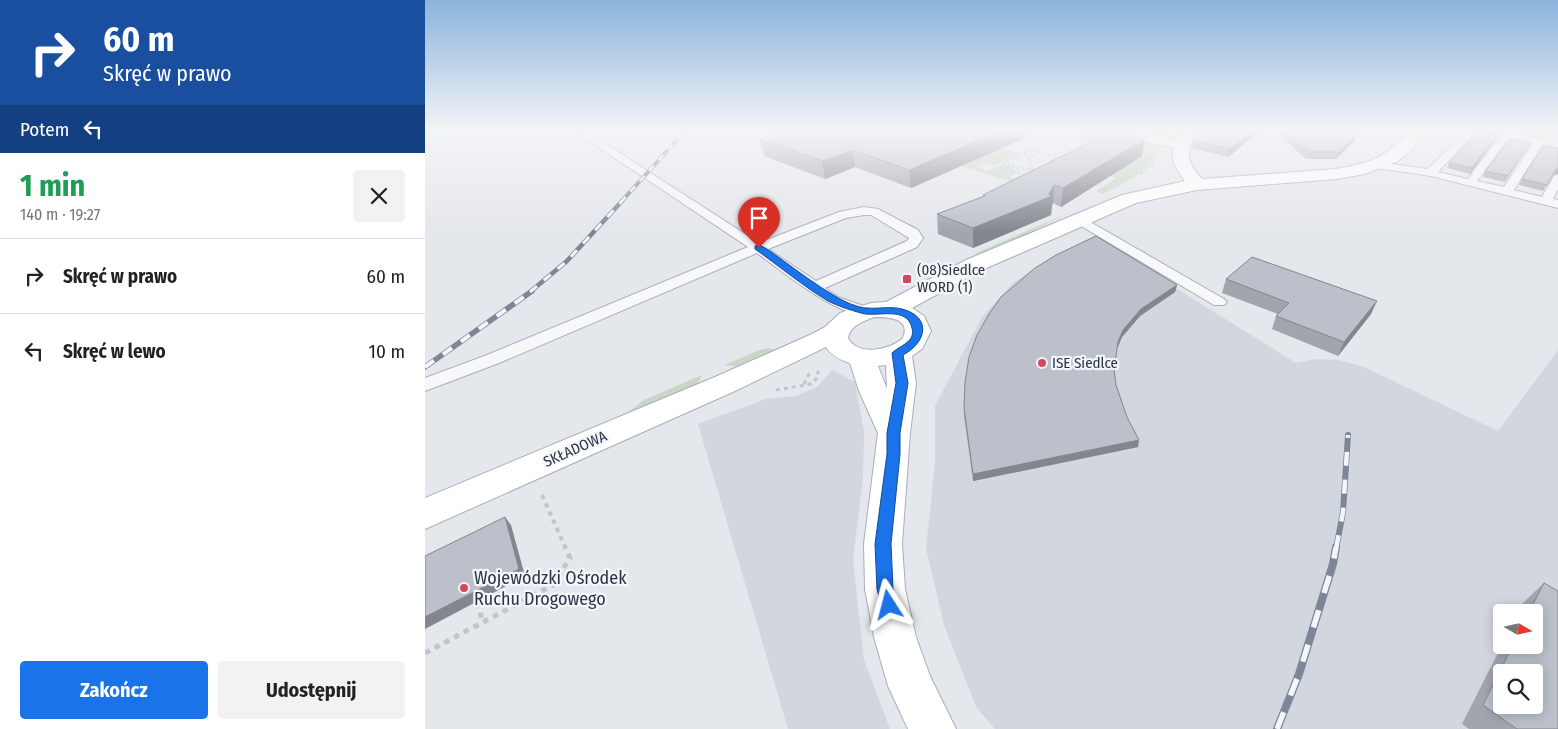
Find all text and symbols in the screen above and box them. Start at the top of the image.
text: 60 m [103,18,174,60]
icon: right [20,20,85,85]
text: Skręć w prawo [103,60,232,87]
icon: left [79,115,107,143]
text: Potem [20,118,69,141]
text: 1 min [20,168,85,204]
button: close [353,170,405,222]
pin [738,197,780,248]
icon: arrive [745,204,773,232]
text: 140 m · 19:27 [20,205,100,224]
place label: (08)Siedlce WORD (1) [917,261,985,296]
icon: right [20,262,48,290]
text: Skręć w prawo [63,265,177,288]
text: 60 m [367,265,405,288]
marker: (08)Siedlce WORD (1) [901,273,913,285]
icon: left [20,337,48,365]
text: Skręć w lewo [63,340,166,363]
text: 10 m [369,340,405,363]
place label: ISE Siedlce [1052,354,1118,372]
marker: ISE Siedlce [1036,357,1048,369]
street label: SKŁADOWA [541,427,610,471]
place label: Wojewódzki Ośrodek Ruchu Drogowego [474,567,627,610]
position arrow [862,578,914,630]
marker: Wojewódzki Ośrodek Ruchu Drogowego [458,582,470,594]
north arrow [1493,604,1543,654]
map controls [1493,604,1543,714]
button: Zakończ [20,661,208,719]
button: Udostępnij [218,661,405,719]
button: search [1493,664,1543,714]

